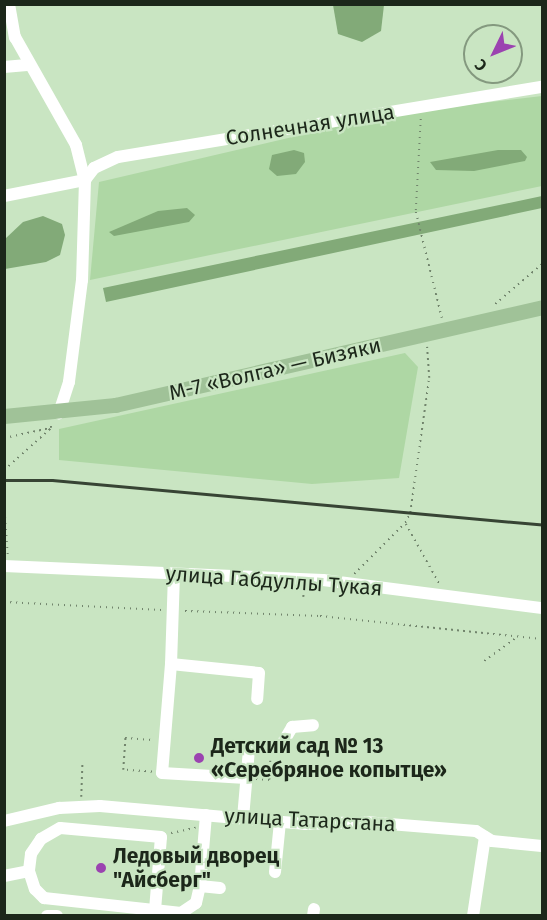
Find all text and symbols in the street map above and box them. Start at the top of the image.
north arrow [463,24,523,84]
text: С [471,55,491,75]
street label: Солнечная улица [224,99,396,151]
street label: М-7 «Волга» — Бизяки [166,332,384,406]
street label: улица Габдуллы Тукая [165,561,383,601]
place label: Детский сад № 13 «Серебряное копытце» [211,733,447,783]
marker: Детский сад № 13 «Серебряное копытце» [192,751,206,765]
street label: улица Татарстана [224,803,396,837]
place label: Ледовый дворец "Айсберг" [113,843,279,893]
marker: Ледовый дворец "Айсберг" [94,861,108,875]

